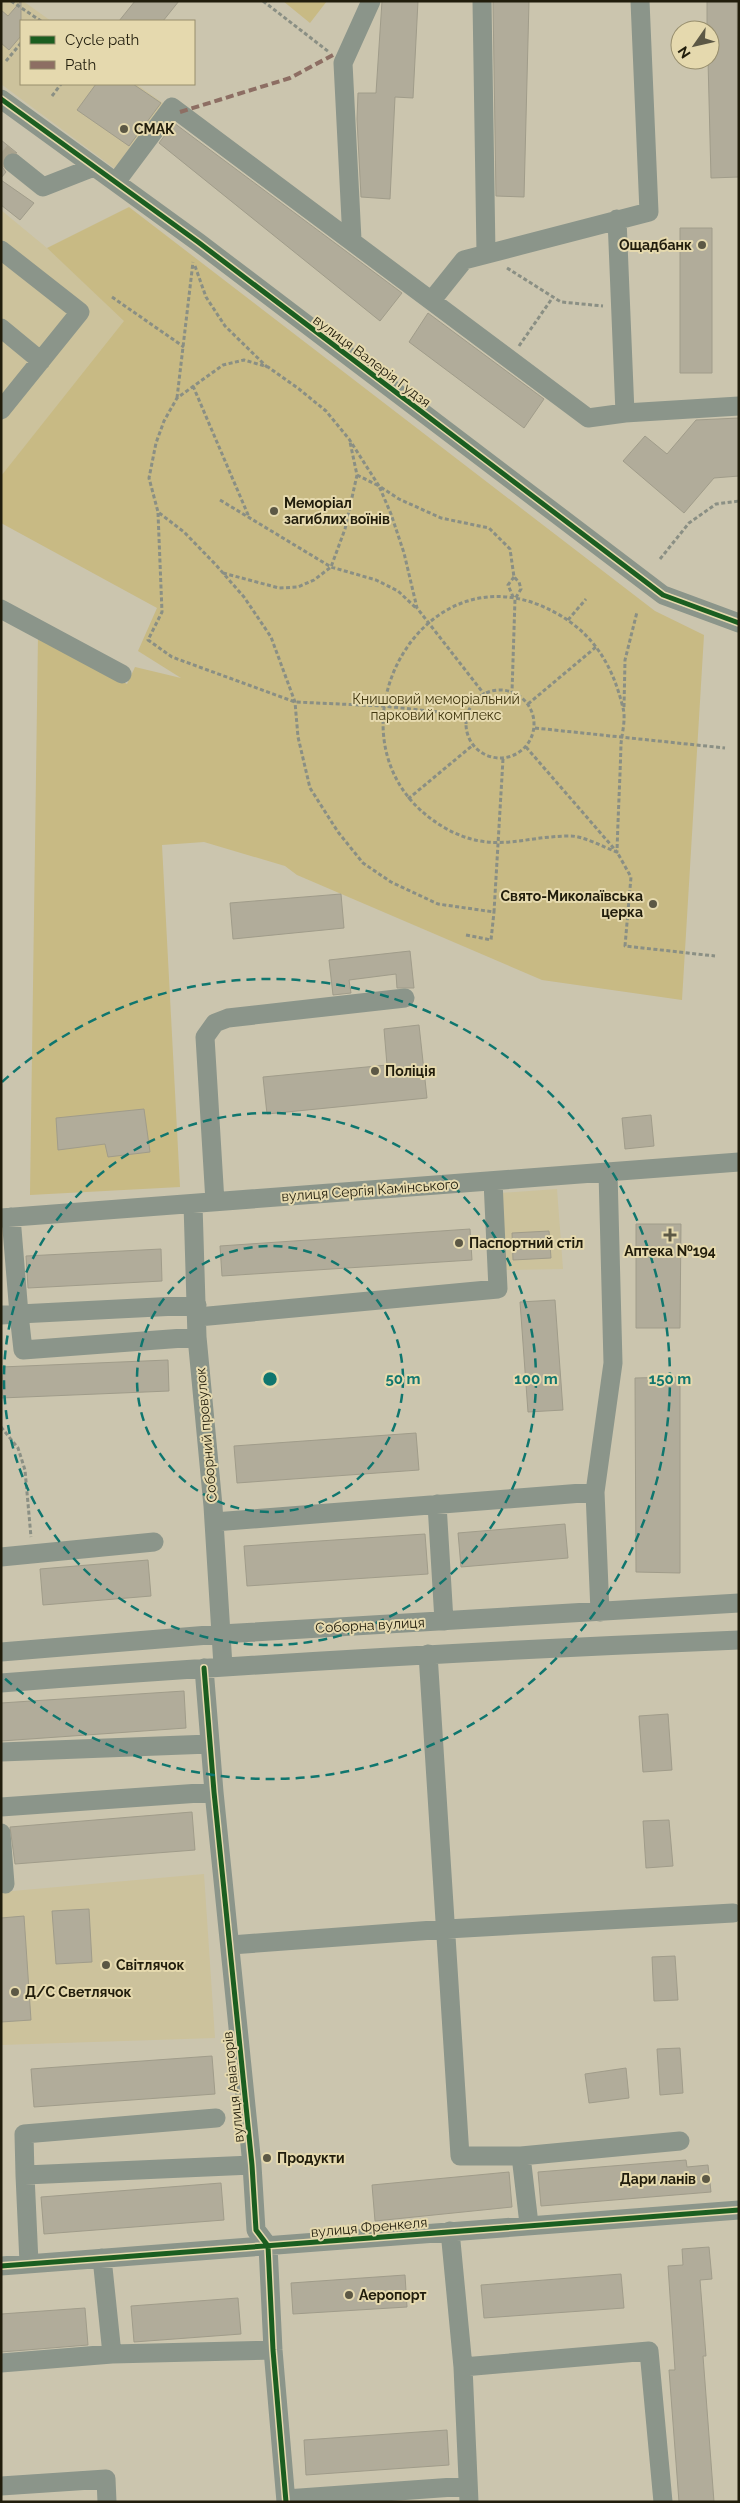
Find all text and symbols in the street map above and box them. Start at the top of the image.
legend [20,20,195,85]
north arrow [670,20,720,70]
text: Cycle path [65,31,139,49]
text: N [675,43,694,61]
text: Path [65,56,96,74]
place label: СМАК [134,121,175,137]
marker: СМАК [118,123,130,135]
place label: Ощадбанк [619,237,692,253]
marker: Ощадбанк [696,239,708,251]
street label: вулиця Валерія Гудзя [310,312,434,410]
place label: Меморіал загиблих воїнів [284,495,390,527]
marker: Меморіал загиблих воїнів [268,505,280,517]
park label: Книшовий меморіальний парковий комплекс [352,691,520,723]
place label: Свято-Миколаївська церка [500,888,643,920]
marker: Свято-Миколаївська церка [647,898,659,910]
place label: Поліція [385,1063,436,1079]
marker: Поліція [369,1065,381,1077]
street label: вулиця Сергія Камінського [281,1176,459,1204]
marker: Аптека №194 [664,1229,676,1241]
place label: Паспортний стіл [469,1235,583,1251]
marker: Паспортний стіл [453,1237,465,1249]
place label: Аптека №194 [624,1243,716,1259]
street label: Соборний провулок [192,1367,220,1503]
centre of rings [261,1370,279,1388]
text: 50 m [385,1370,421,1388]
text: 100 m [514,1370,558,1388]
text: 150 m [649,1370,691,1388]
street label: Соборна вулиця [315,1614,425,1636]
place label: Світлячок [116,1957,184,1973]
marker: Світлячок [100,1959,112,1971]
place label: Д/С Светлячок [25,1984,132,2000]
marker: Д/С Светлячок [9,1986,21,1998]
street label: вулиця Авіаторів [219,2031,247,2143]
place label: Продукти [277,2150,345,2166]
marker: Продукти [261,2152,273,2164]
place label: Дари ланів [620,2171,696,2187]
marker: Дари ланів [700,2173,712,2185]
street label: вулиця Френкеля [310,2214,428,2240]
place label: Аеропорт [359,2287,427,2303]
marker: Аеропорт [343,2289,355,2301]

